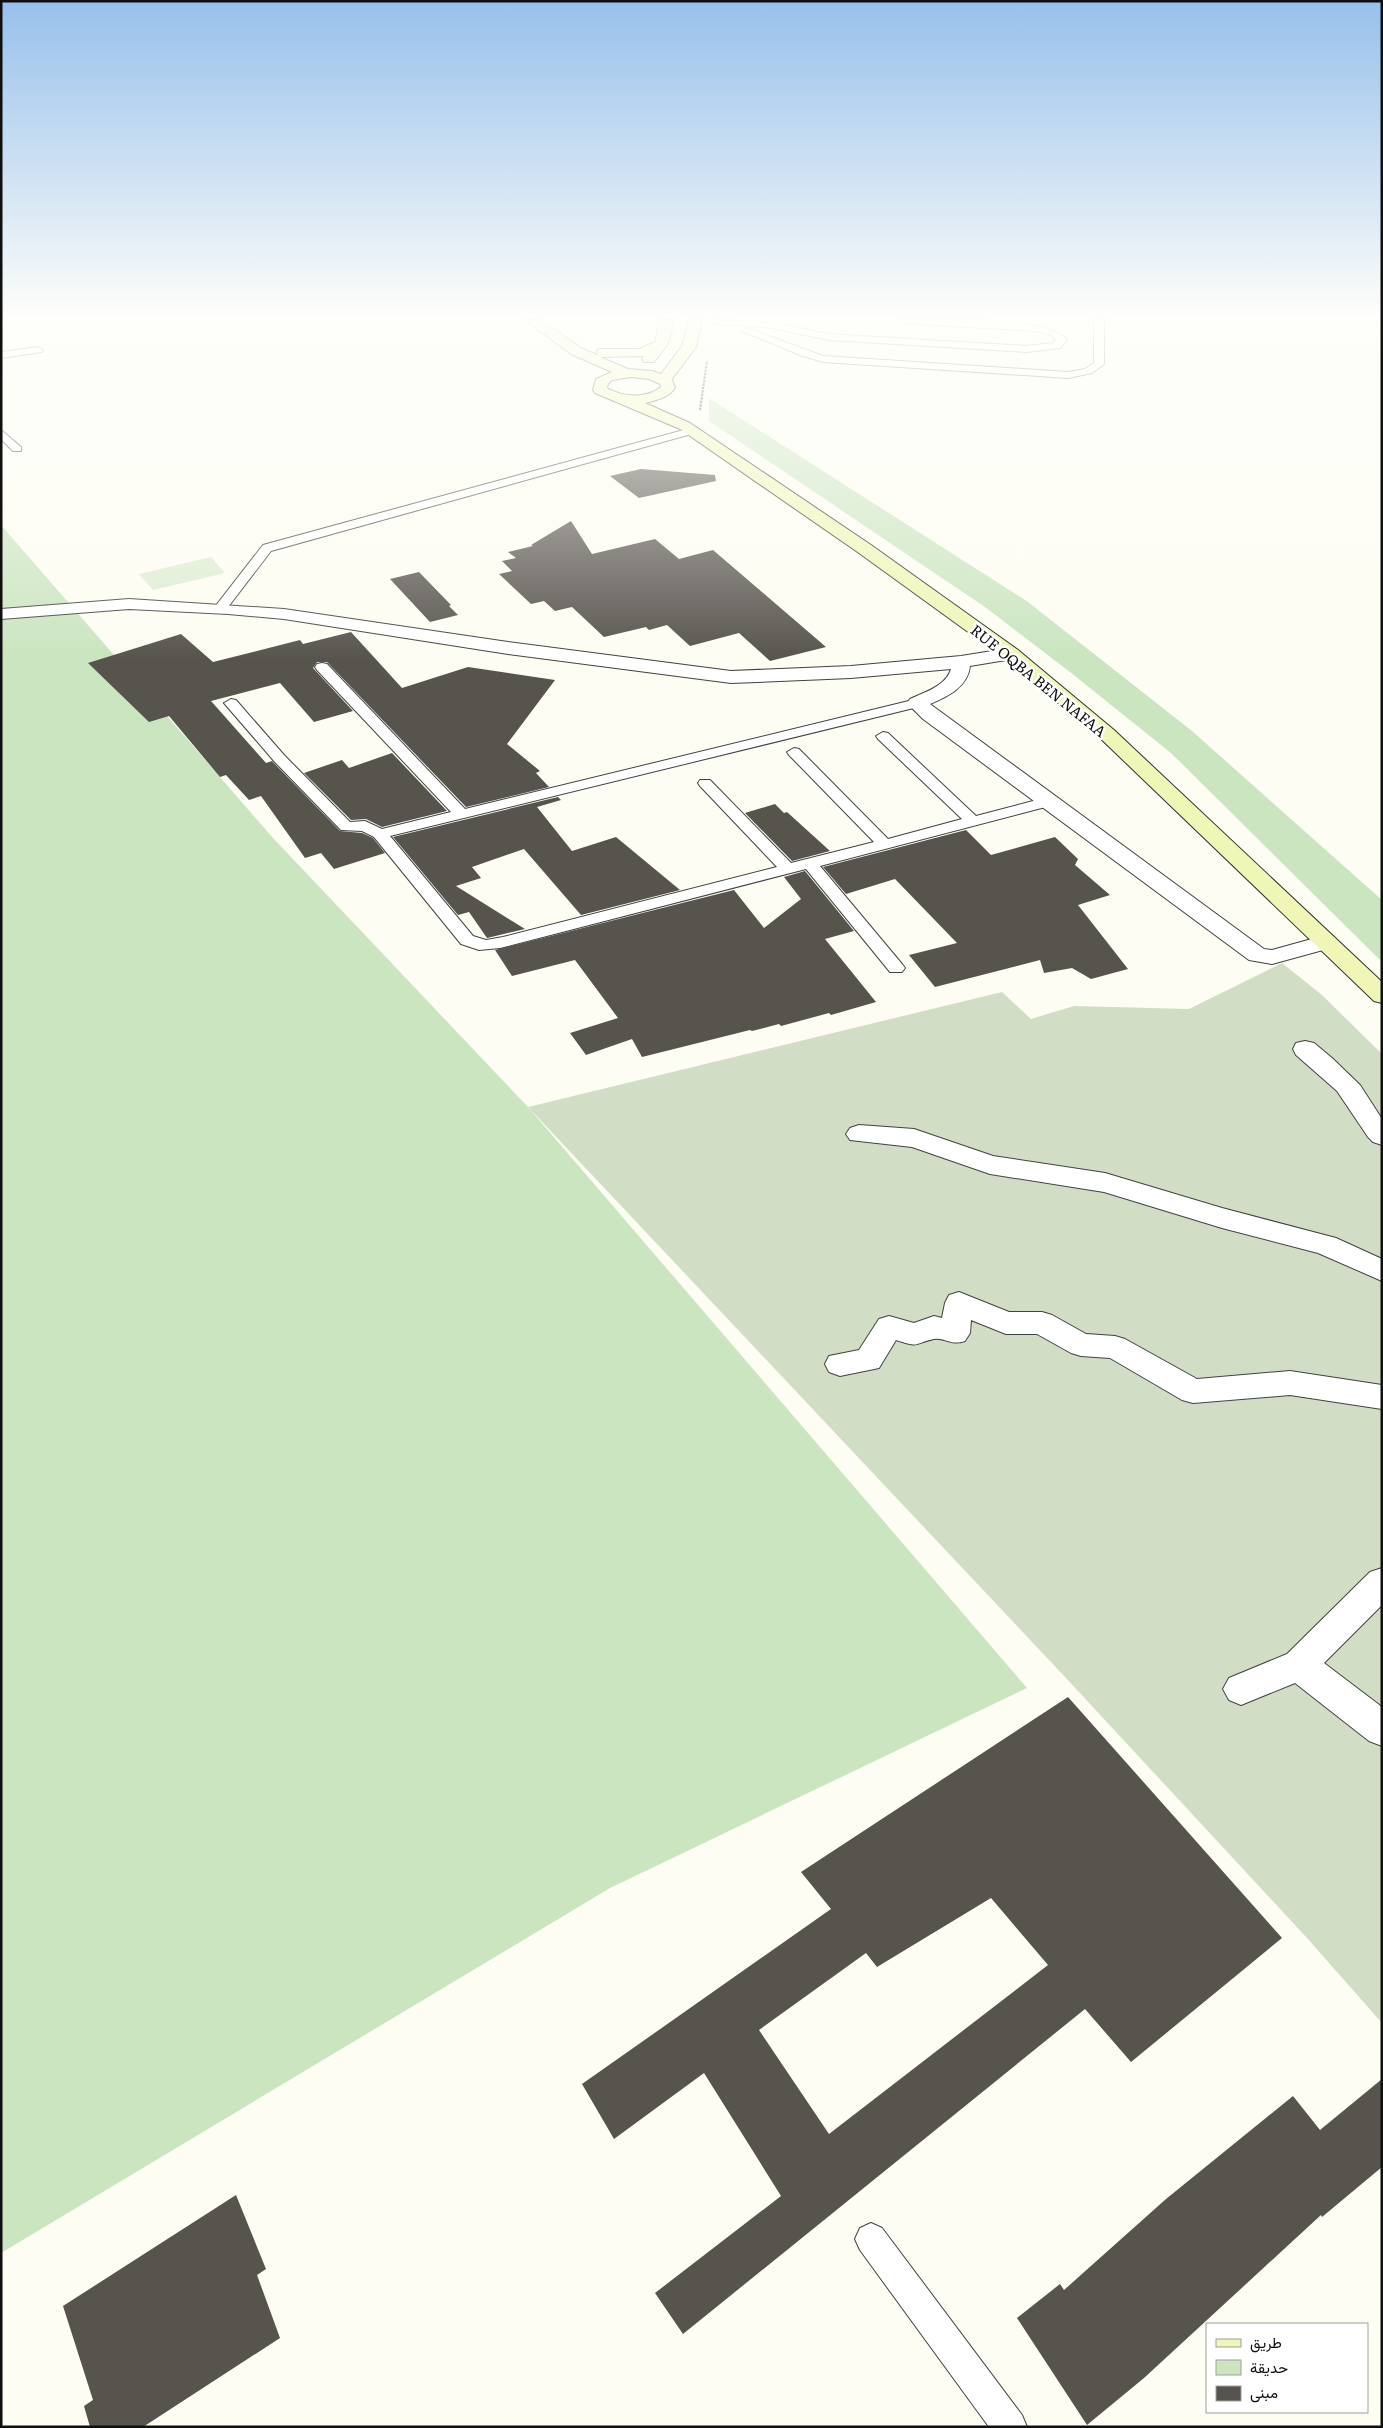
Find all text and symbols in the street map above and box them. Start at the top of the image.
street label: RUE OQBA BEN NAFAA [966,618,1112,742]
legend [1206,2323,1368,2413]
text: طريق [1250,2330,1282,2353]
text: حديقة [1250,2355,1288,2378]
text: مبنى [1250,2380,1278,2403]

